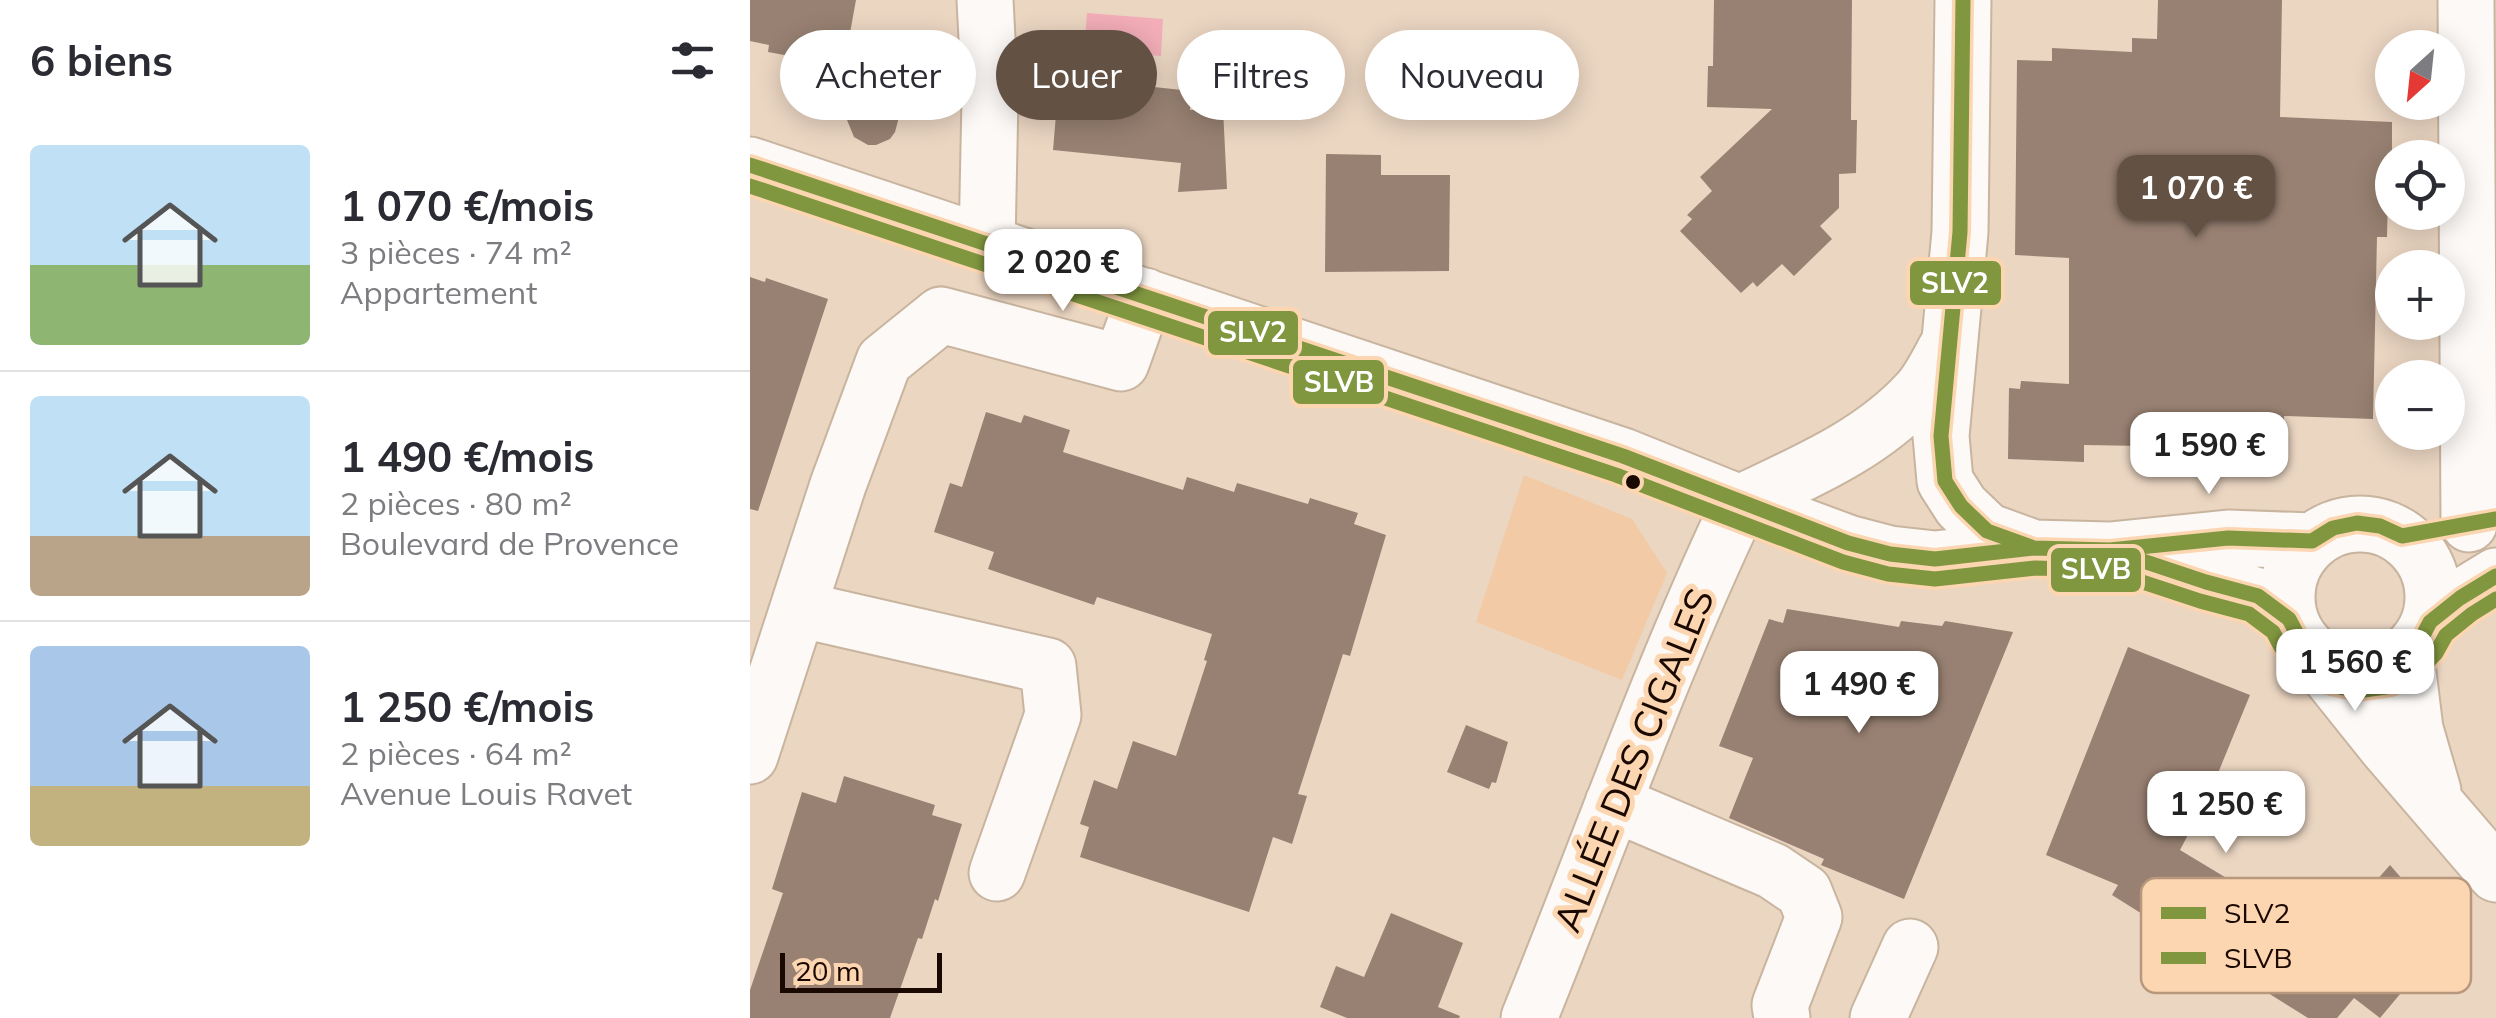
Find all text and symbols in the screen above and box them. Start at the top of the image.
chip: Acheter [780,30,976,120]
chip: Louer [996,30,1157,120]
chip: Filtres [1177,30,1345,120]
chip: Nouveau [1365,30,1579,120]
north arrow [2375,30,2465,120]
map controls [2375,30,2465,450]
icon: filters [665,33,720,88]
text: 6 biens [30,34,173,87]
button: locate [2375,140,2465,230]
pin: 1 070 € [2104,155,2288,240]
text: 1 070 € [2139,167,2253,207]
text: 1 070 €/mois [340,179,594,232]
icon: home [110,185,230,305]
pin: 2 020 € [971,229,1155,314]
text: 3 pièces · 74 m² [340,232,572,272]
text: 2 020 € [1006,241,1120,281]
button: + [2375,250,2465,340]
line badge: SLV2 [1908,259,2003,307]
text: SLV2 [1921,265,1989,300]
text: Appartement [340,272,538,312]
line badge: SLV2 [1206,309,1300,357]
text: SLV2 [1219,314,1287,349]
line badge: SLVB [1291,358,1386,406]
button: − [2375,360,2465,450]
text: SLVB [1304,364,1374,399]
pin: 1 590 € [2117,412,2301,497]
text: 1 590 € [2152,424,2266,464]
text: 1 490 €/mois [340,430,594,483]
icon: home [110,436,230,556]
unlabelled marker [1623,472,1643,492]
text: 2 pièces · 80 m² [340,483,572,523]
text: Boulevard de Provence [340,523,679,563]
line badge: SLVB [2049,546,2143,594]
text: SLVB [2061,551,2131,586]
street label: ALLÉE DES CIGALES [1542,581,1724,939]
pin: 1 560 € [2263,629,2447,714]
text: 1 560 € [2298,641,2412,681]
pin: 1 490 € [1767,651,1951,736]
text: 1 490 € [1802,663,1916,703]
text: 1 250 €/mois [340,680,594,733]
icon: home [110,686,230,806]
text: 2 pièces · 64 m² [340,733,572,773]
pin: 1 250 € [2134,771,2318,856]
text: Avenue Louis Ravet [340,773,632,813]
text: 1 250 € [2169,783,2283,823]
legend [2141,878,2471,993]
text: SLV2 [2224,895,2290,930]
text: SLVB [2224,940,2293,975]
scale bar [780,948,942,992]
text: 20 m [795,953,861,988]

